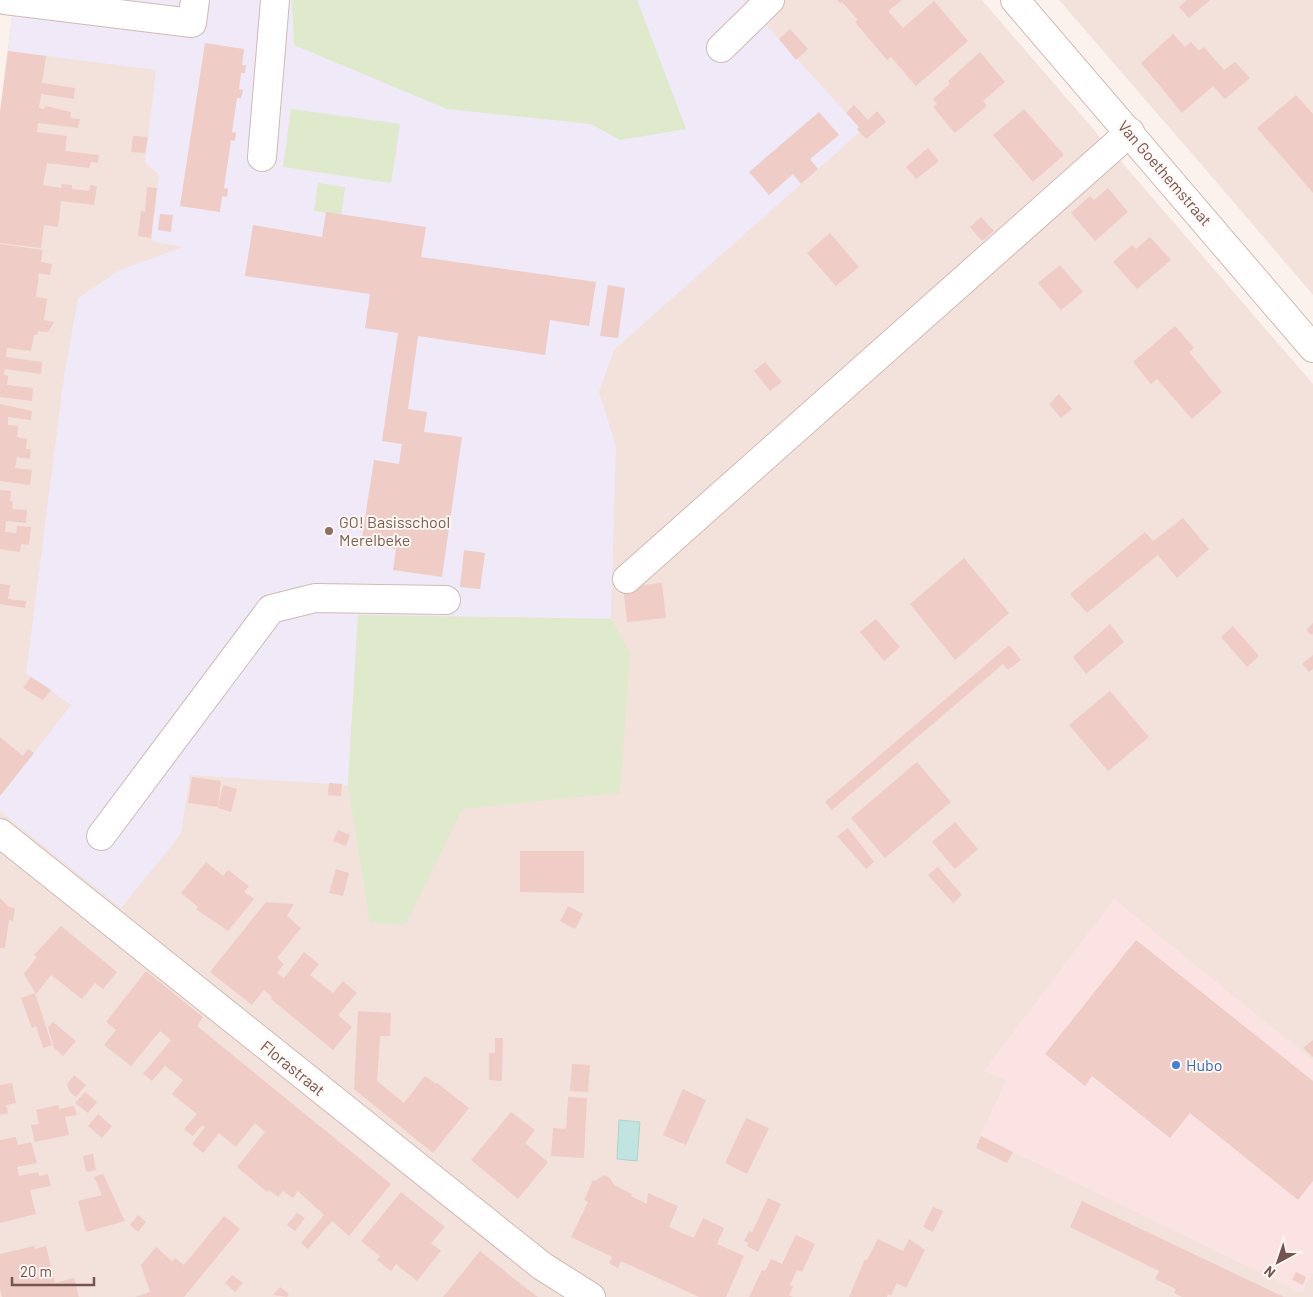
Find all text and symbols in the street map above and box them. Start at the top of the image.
street label: Van Goethemstraat [1115,116,1216,229]
place label: GO! Basisschool Merelbeke [339,512,450,549]
marker: GO! Basisschool Merelbeke [323,525,335,537]
street label: Florastraat [257,1036,329,1099]
place label: Hubo [1186,1055,1222,1074]
marker: Hubo [1170,1059,1182,1071]
north arrow [1253,1237,1303,1287]
scale bar [12,1254,95,1286]
text: 20 m [20,1262,52,1280]
text: N [1260,1263,1278,1282]

